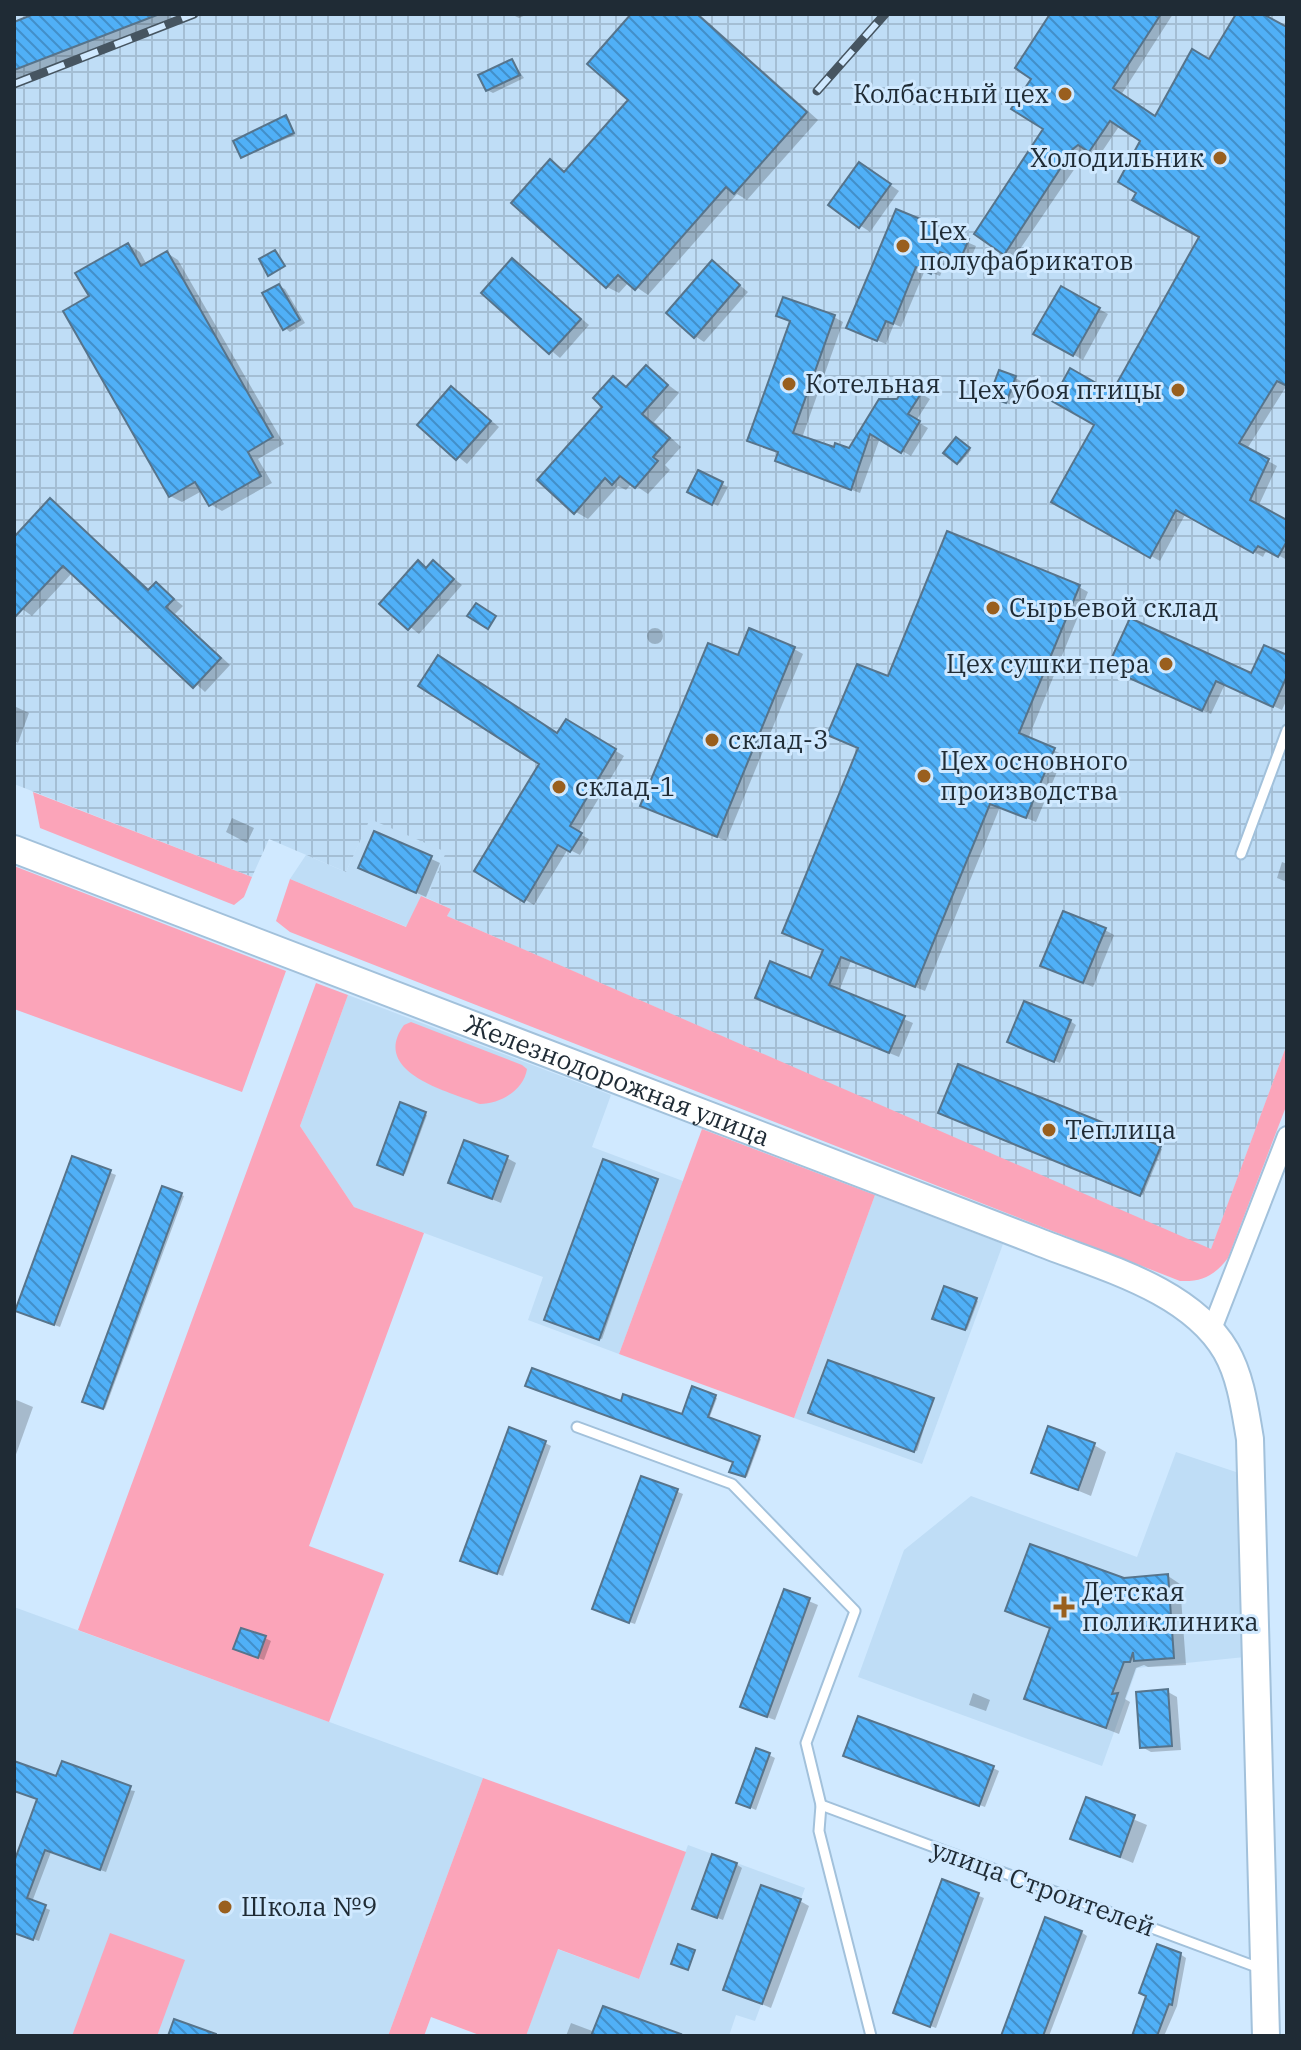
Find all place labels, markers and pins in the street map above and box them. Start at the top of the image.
place label: Колбасный цех [853,76,1049,110]
marker: Колбасный цех [1056,85,1074,103]
place label: Холодильник [1030,140,1204,174]
marker: Холодильник [1211,149,1229,167]
place label: Цех полуфабрикатов [919,213,1134,277]
marker: Цех полуфабрикатов [894,237,912,255]
place label: Котельная [805,366,940,400]
place label: Цех убоя птицы [958,372,1162,406]
marker: Котельная [780,375,798,393]
marker: Цех убоя птицы [1169,381,1187,399]
place label: Сырьевой склад [1009,590,1218,624]
marker: Сырьевой склад [984,599,1002,617]
place label: Цех сушки пера [946,646,1150,680]
marker: Цех сушки пера [1157,655,1175,673]
place label: склад-3 [728,722,829,756]
marker: склад-3 [703,731,721,749]
place label: Цех основного производства [940,743,1128,807]
marker: Цех основного производства [915,767,933,785]
place label: склад-1 [575,769,676,803]
marker: склад-1 [550,778,568,796]
place label: Теплица [1065,1112,1176,1146]
marker: Теплица [1040,1121,1058,1139]
place label: Детская поликлиника [1082,1574,1259,1638]
marker: Детская поликлиника [1053,1596,1075,1618]
place label: Школа №9 [241,1889,377,1923]
marker: Школа №9 [216,1898,234,1916]

